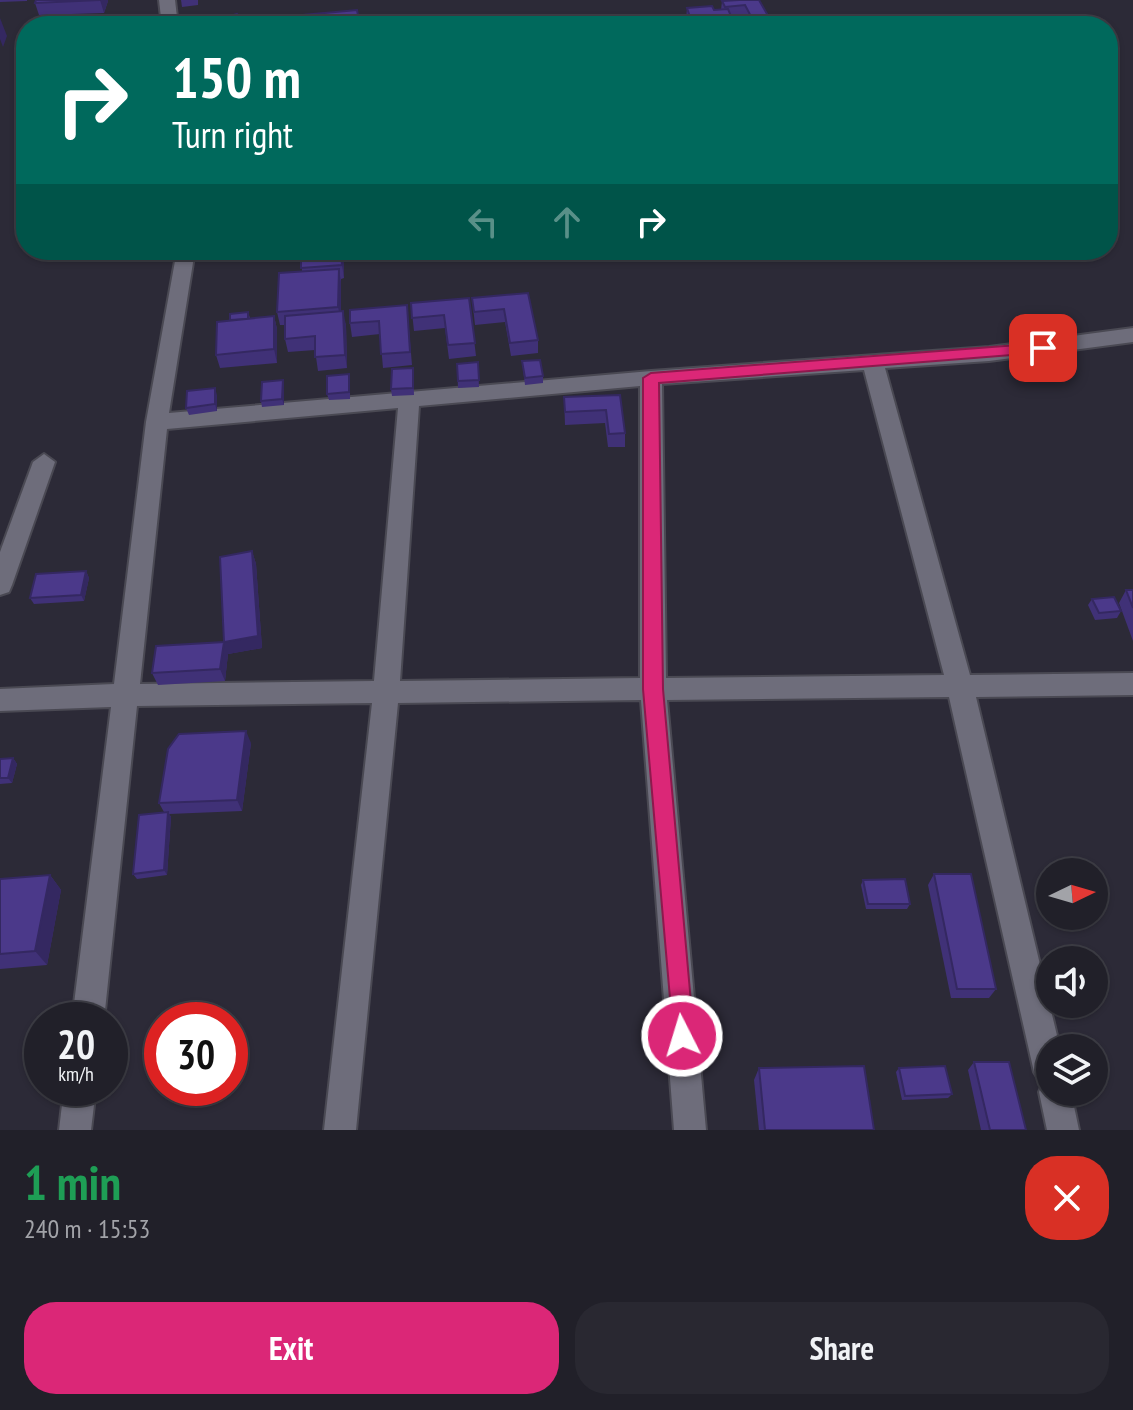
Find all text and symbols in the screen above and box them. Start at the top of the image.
text: 150 m [172,41,301,113]
icon: right [40,48,144,152]
text: Turn right [172,111,293,158]
icon: left [461,200,505,244]
icon: ahead [545,200,589,244]
icon: right [629,200,673,244]
pin [1009,314,1077,382]
icon: arrive [1021,326,1065,370]
north arrow [1036,858,1108,930]
map controls [1036,858,1108,1106]
button: sound [1036,946,1108,1018]
position arrow [640,994,724,1078]
speed limit sign: 30 [144,1002,248,1106]
text: 20 [57,1018,95,1070]
button: layers [1036,1034,1108,1106]
text: km/h [58,1061,94,1087]
text: 1 min [24,1151,121,1213]
button: close [1025,1156,1109,1240]
text: 240 m · 15:53 [24,1212,150,1245]
button: Exit [24,1302,559,1394]
button: Share [575,1302,1109,1394]

